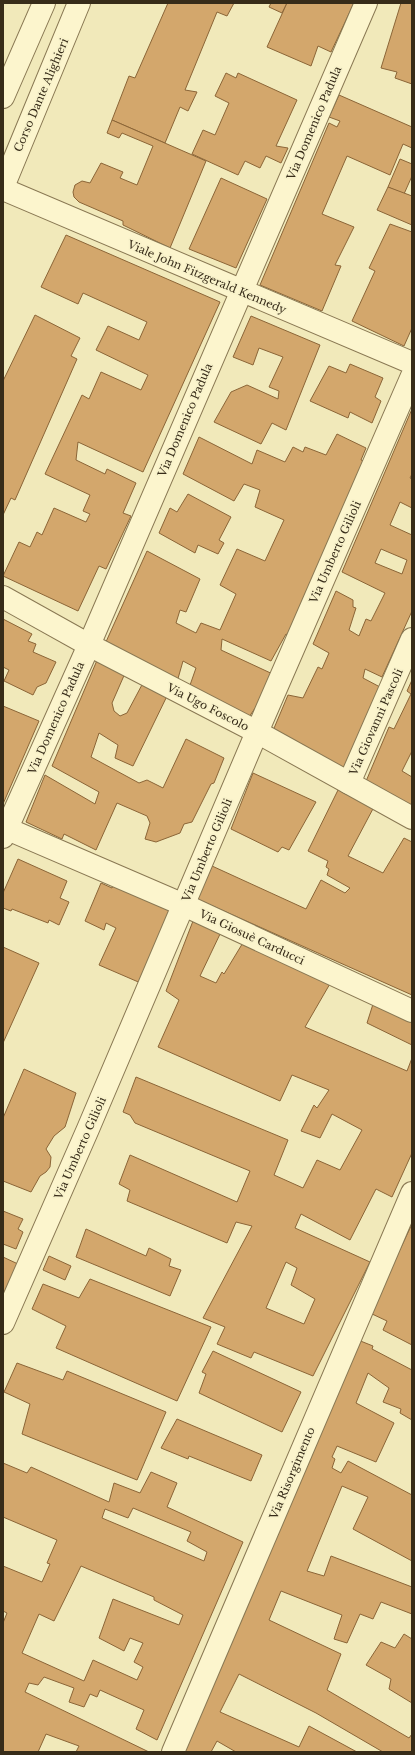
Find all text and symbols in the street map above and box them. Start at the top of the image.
street label: Corso Dante Alighieri [11,36,71,154]
street label: Via Domenico Padula [283,63,345,183]
street label: Viale John Fitzgerald Kennedy [125,237,289,317]
street label: Via Domenico Padula [154,360,216,480]
street label: Via Umberto Gilioli [306,498,364,606]
street label: Via Domenico Padula [24,659,88,777]
street label: Via Giovanni Pascoli [346,666,406,778]
street label: Via Ugo Foscolo [164,680,251,734]
street label: Via Umberto Gilioli [179,796,235,905]
street label: Via Giosuè Carducci [196,906,307,968]
street label: Via Umberto Gilioli [51,1094,109,1202]
street label: Via Risorgimento [266,1425,318,1522]

